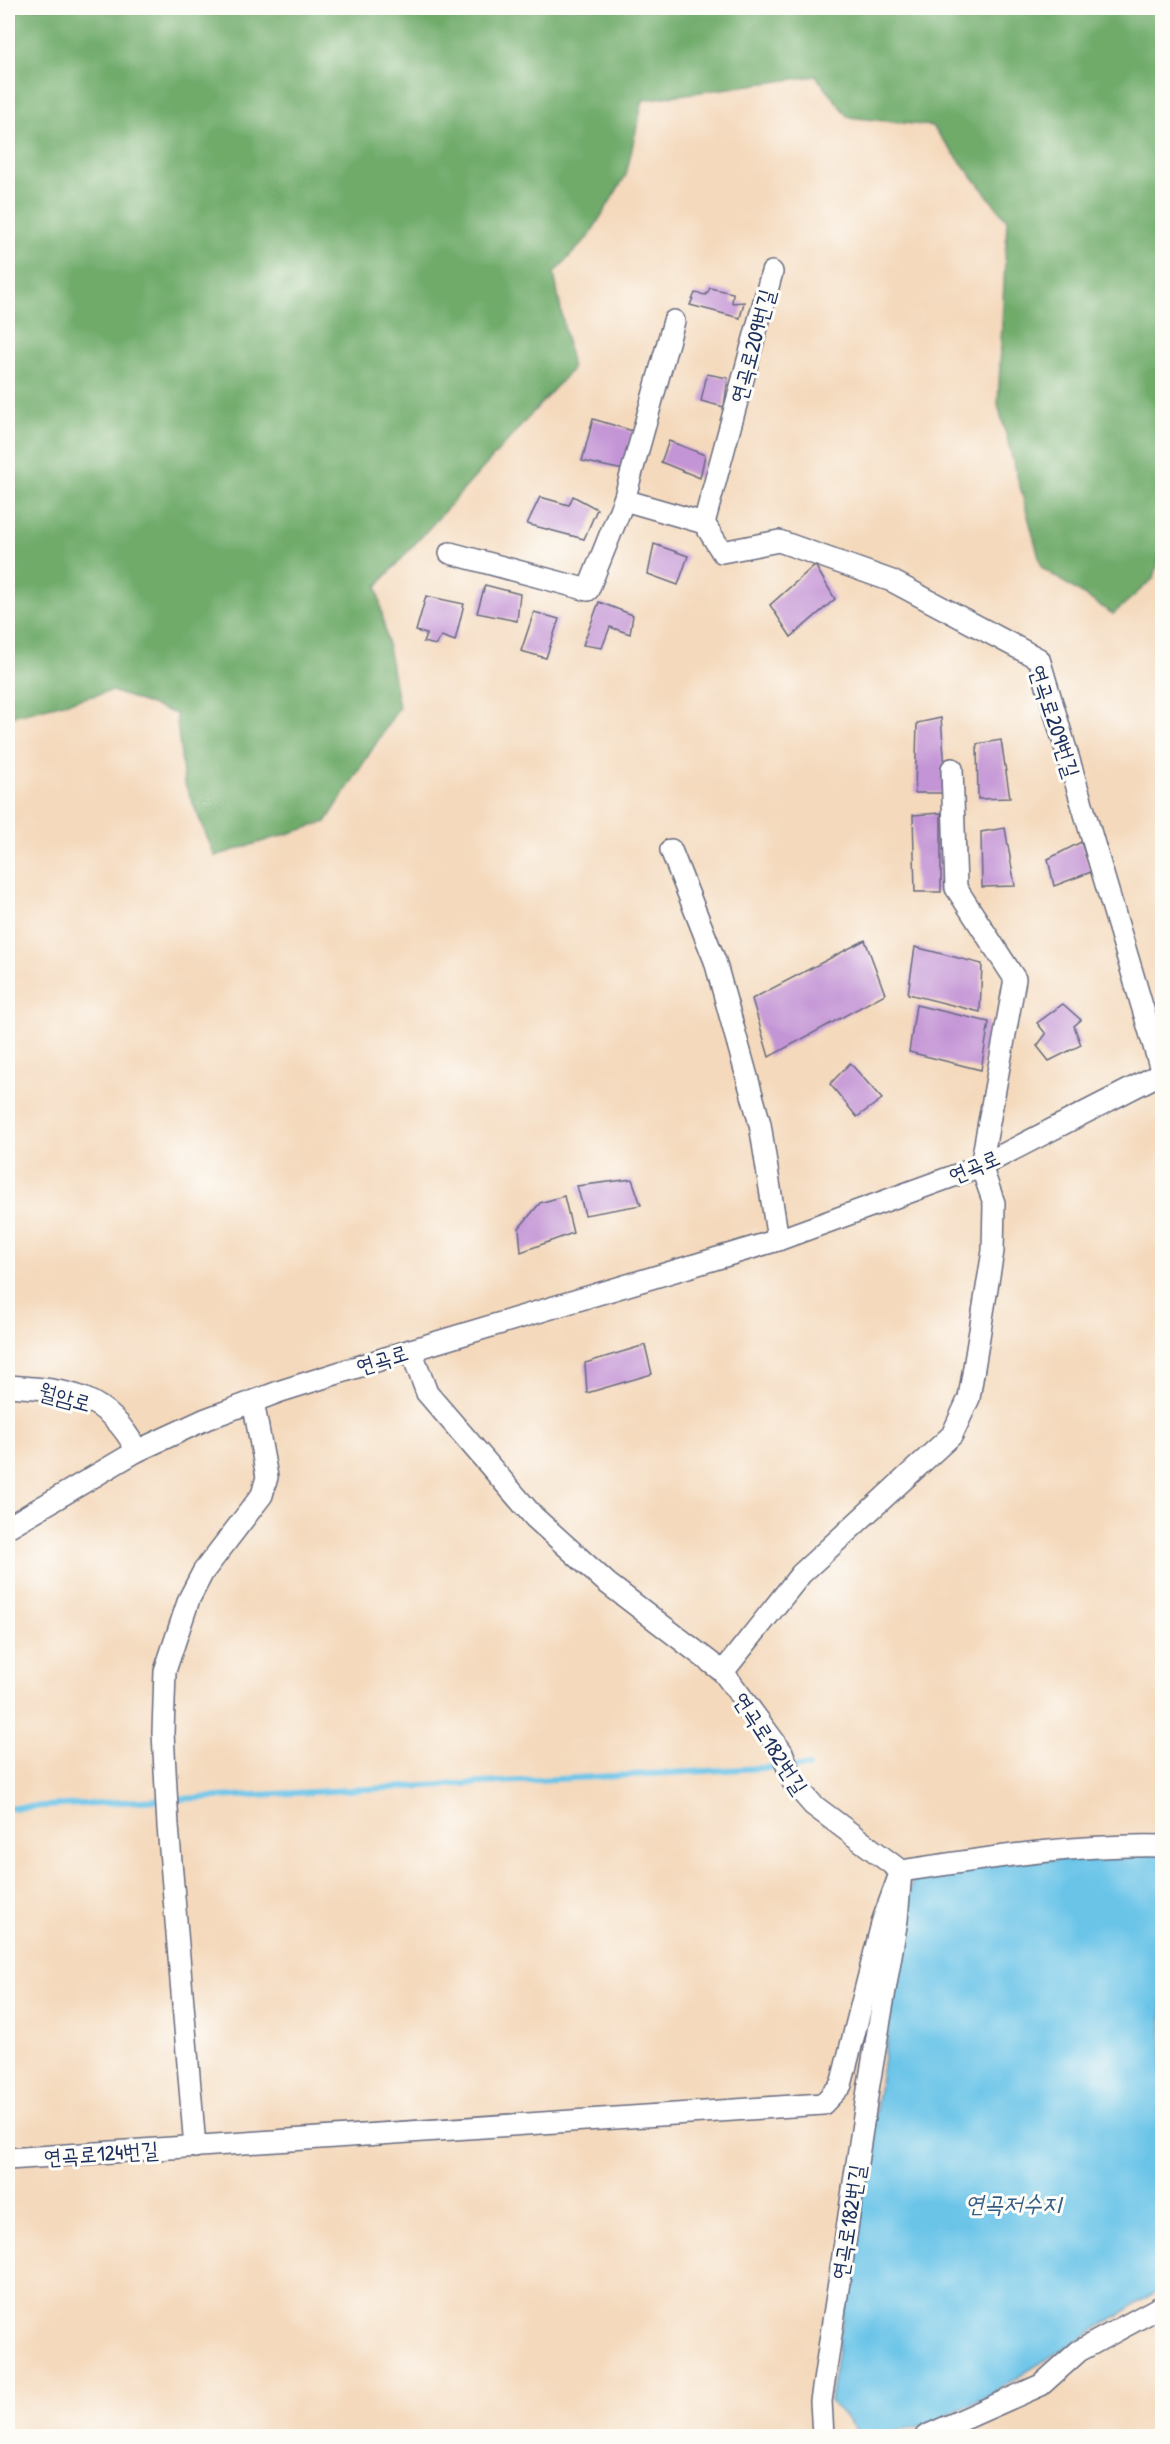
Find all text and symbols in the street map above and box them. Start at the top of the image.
street label: 연곡로209번길 [722,285,782,406]
street label: 연곡로209번길 [1023,661,1087,781]
street label: 연곡로 [944,1142,1004,1190]
street label: 연곡로 [352,1337,412,1381]
street label: 월암로 [35,1376,95,1418]
street label: 연곡로182번길 [727,1686,815,1800]
street label: 연곡로124번길 [43,2134,160,2172]
street label: 연곡로182번길 [824,2162,872,2282]
water label: 연곡저수지 [965,2187,1064,2219]

